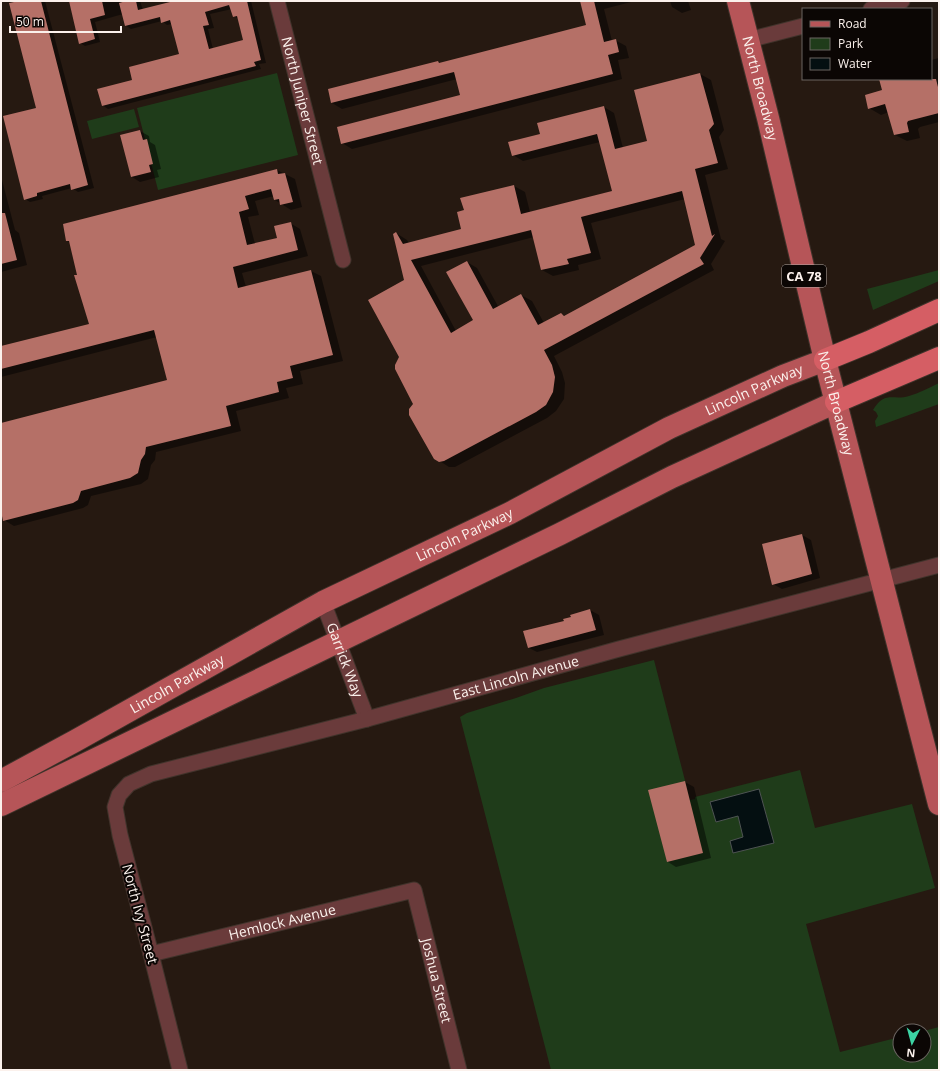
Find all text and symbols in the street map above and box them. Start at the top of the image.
scale bar [10,8,121,34]
legend [802,8,932,80]
text: 50 m [16,13,44,30]
text: Road [838,15,867,32]
street label: North Broadway [738,34,783,143]
street label: North Juniper Street [277,35,328,167]
text: Park [838,35,864,52]
text: Water [838,55,872,72]
road number: CA 78 [782,265,826,287]
street label: North Broadway [814,349,859,458]
street label: Lincoln Parkway [702,359,806,419]
street label: Lincoln Parkway [413,503,517,565]
street label: Garrick Way [323,620,368,701]
street label: Lincoln Parkway [126,649,228,717]
street label: East Lincoln Avenue [450,651,581,704]
street label: North Ivy Street [118,862,163,966]
street label: Hemlock Avenue [227,899,338,944]
street label: Joshua Street [417,934,457,1025]
north arrow [892,1023,932,1063]
text: N [906,1046,916,1061]

